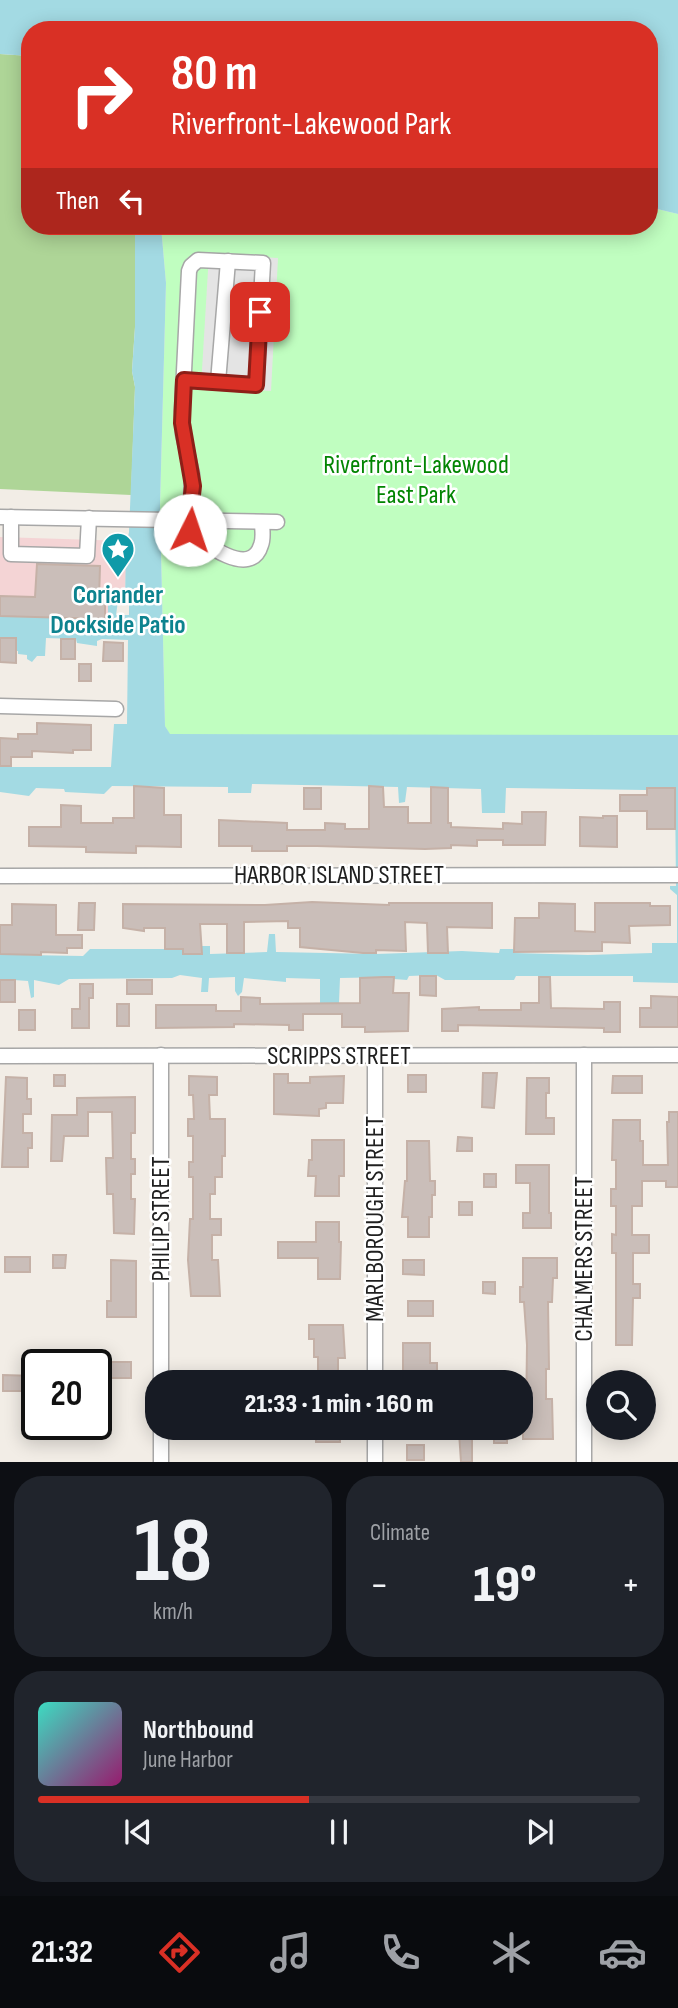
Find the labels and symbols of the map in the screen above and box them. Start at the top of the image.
pin [230,282,290,342]
park label: Riverfront-Lakewood East Park [323,450,509,511]
position arrow [153,493,227,567]
place icon: Coriander Dockside Patio [99,530,137,579]
place label: Coriander Dockside Patio [50,580,186,641]
street label: HARBOR ISLAND STREET [234,860,444,891]
street label: SCRIPPS STREET [267,1041,411,1072]
street label: MARLBOROUGH STREET [360,1116,391,1322]
street label: PHILIP STREET [146,1157,177,1281]
street label: CHALMERS STREET [569,1176,600,1342]
speed limit sign: 20 [21,1349,112,1440]

